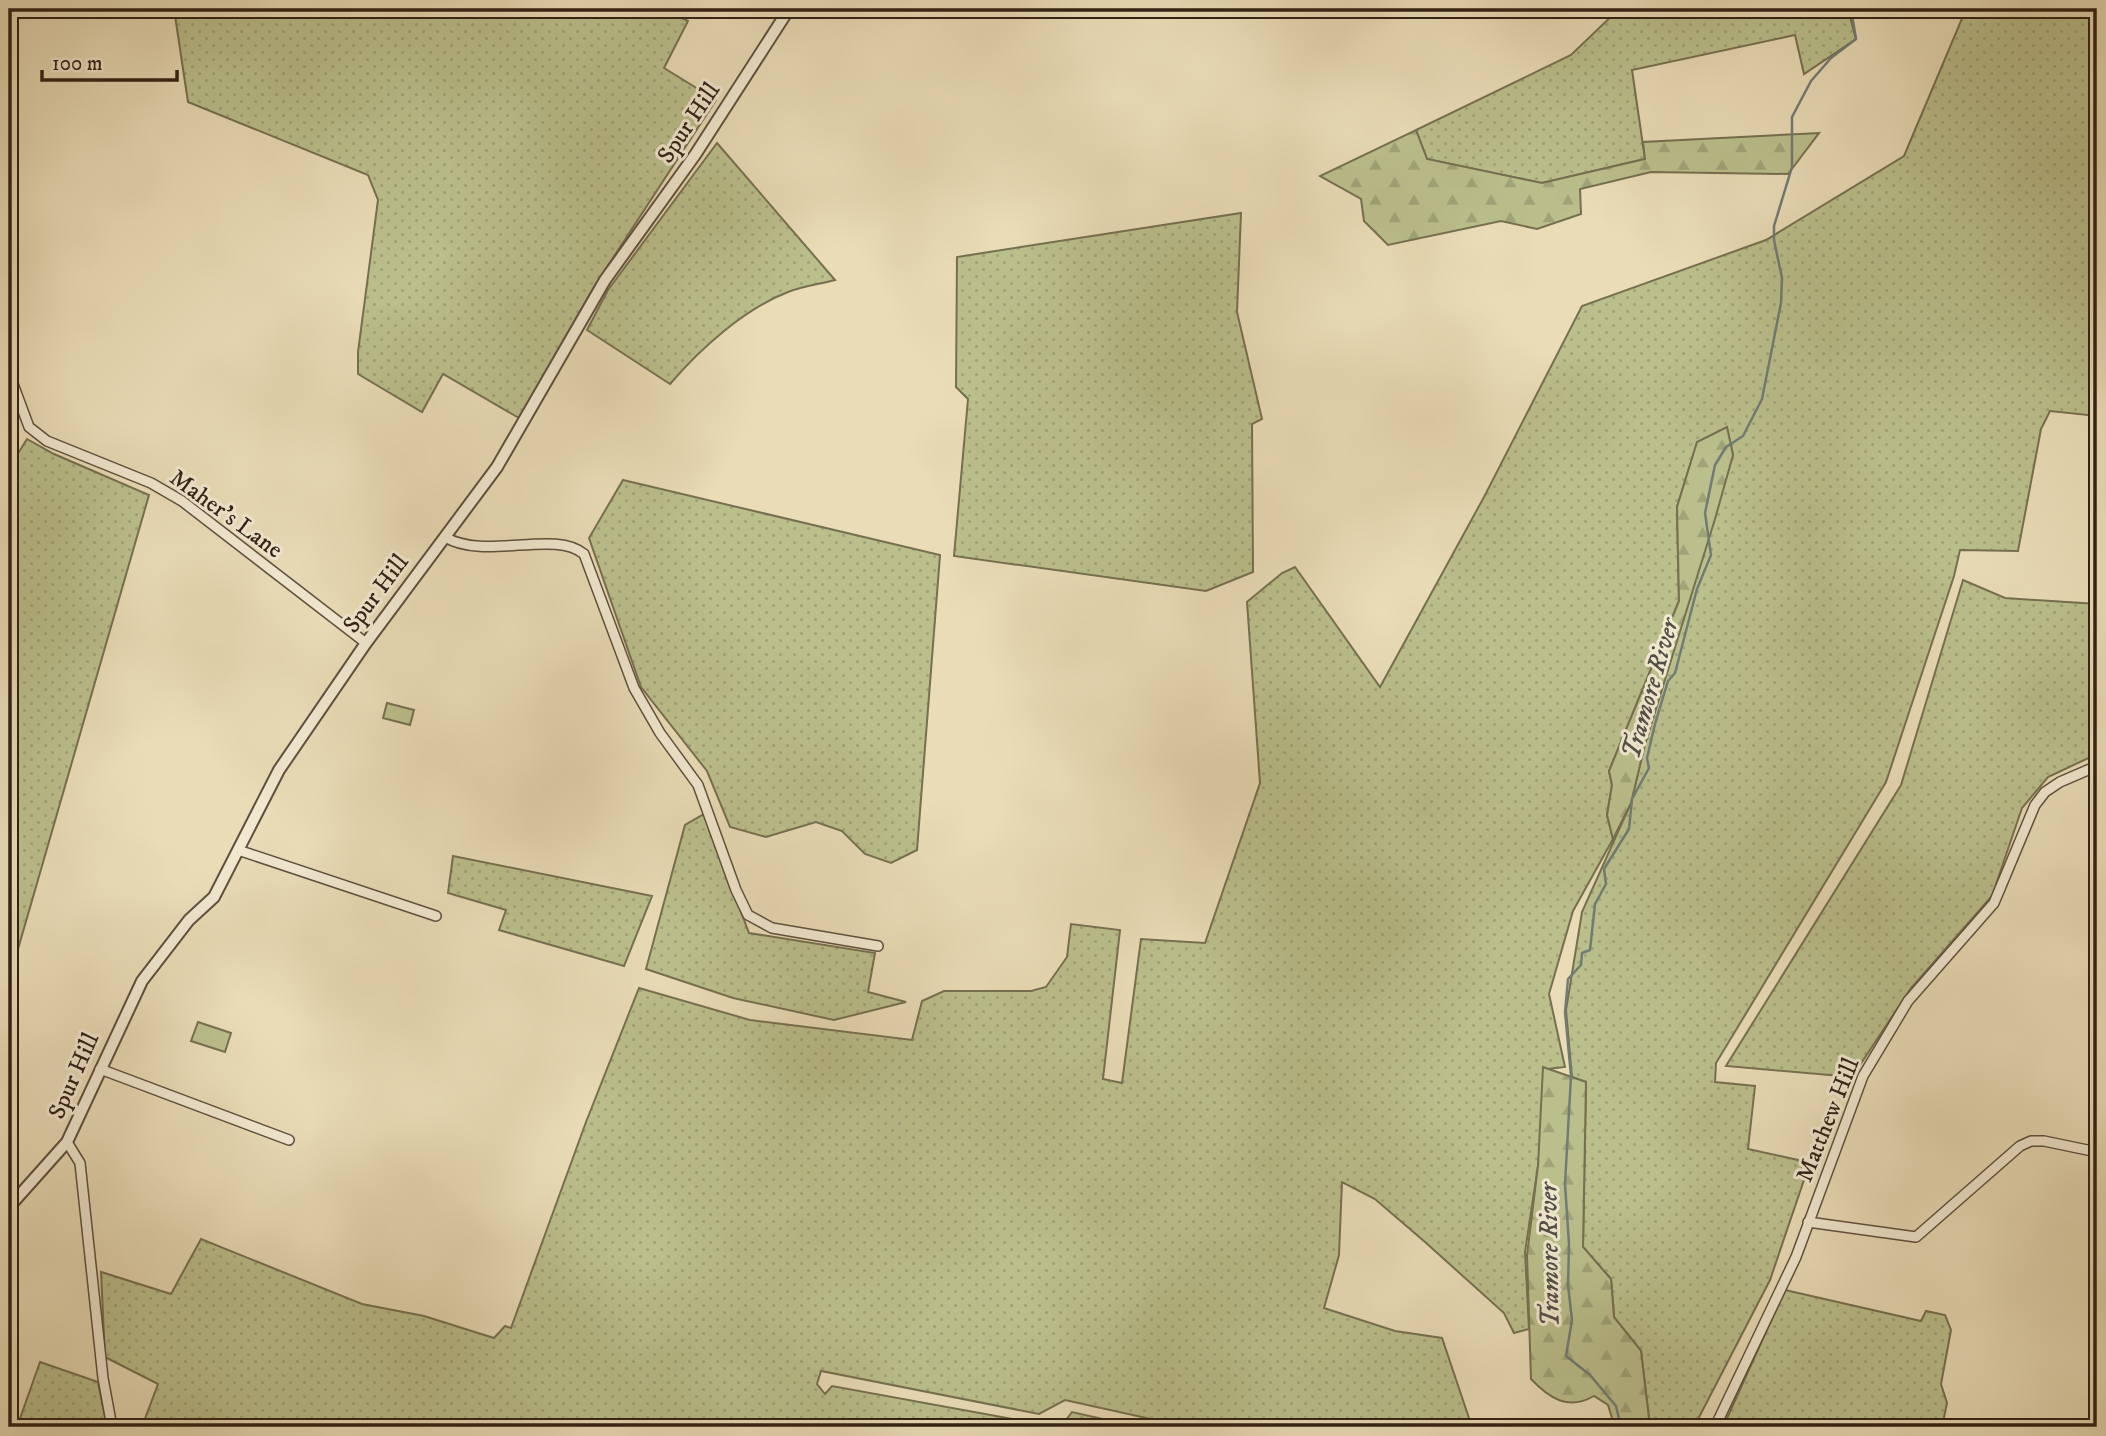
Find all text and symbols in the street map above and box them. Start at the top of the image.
scale bar [42,38,177,82]
text: 100 m [52,51,103,77]
street label: Spur Hill [651,76,727,169]
street label: Maher's Lane [164,463,288,565]
street label: Spur Hill [337,548,416,639]
water label: Tramore River [1615,613,1687,763]
street label: Spur Hill [42,1028,107,1124]
street label: Matthew Hill [1790,1053,1867,1186]
water label: Tramore River [1532,1181,1568,1327]

